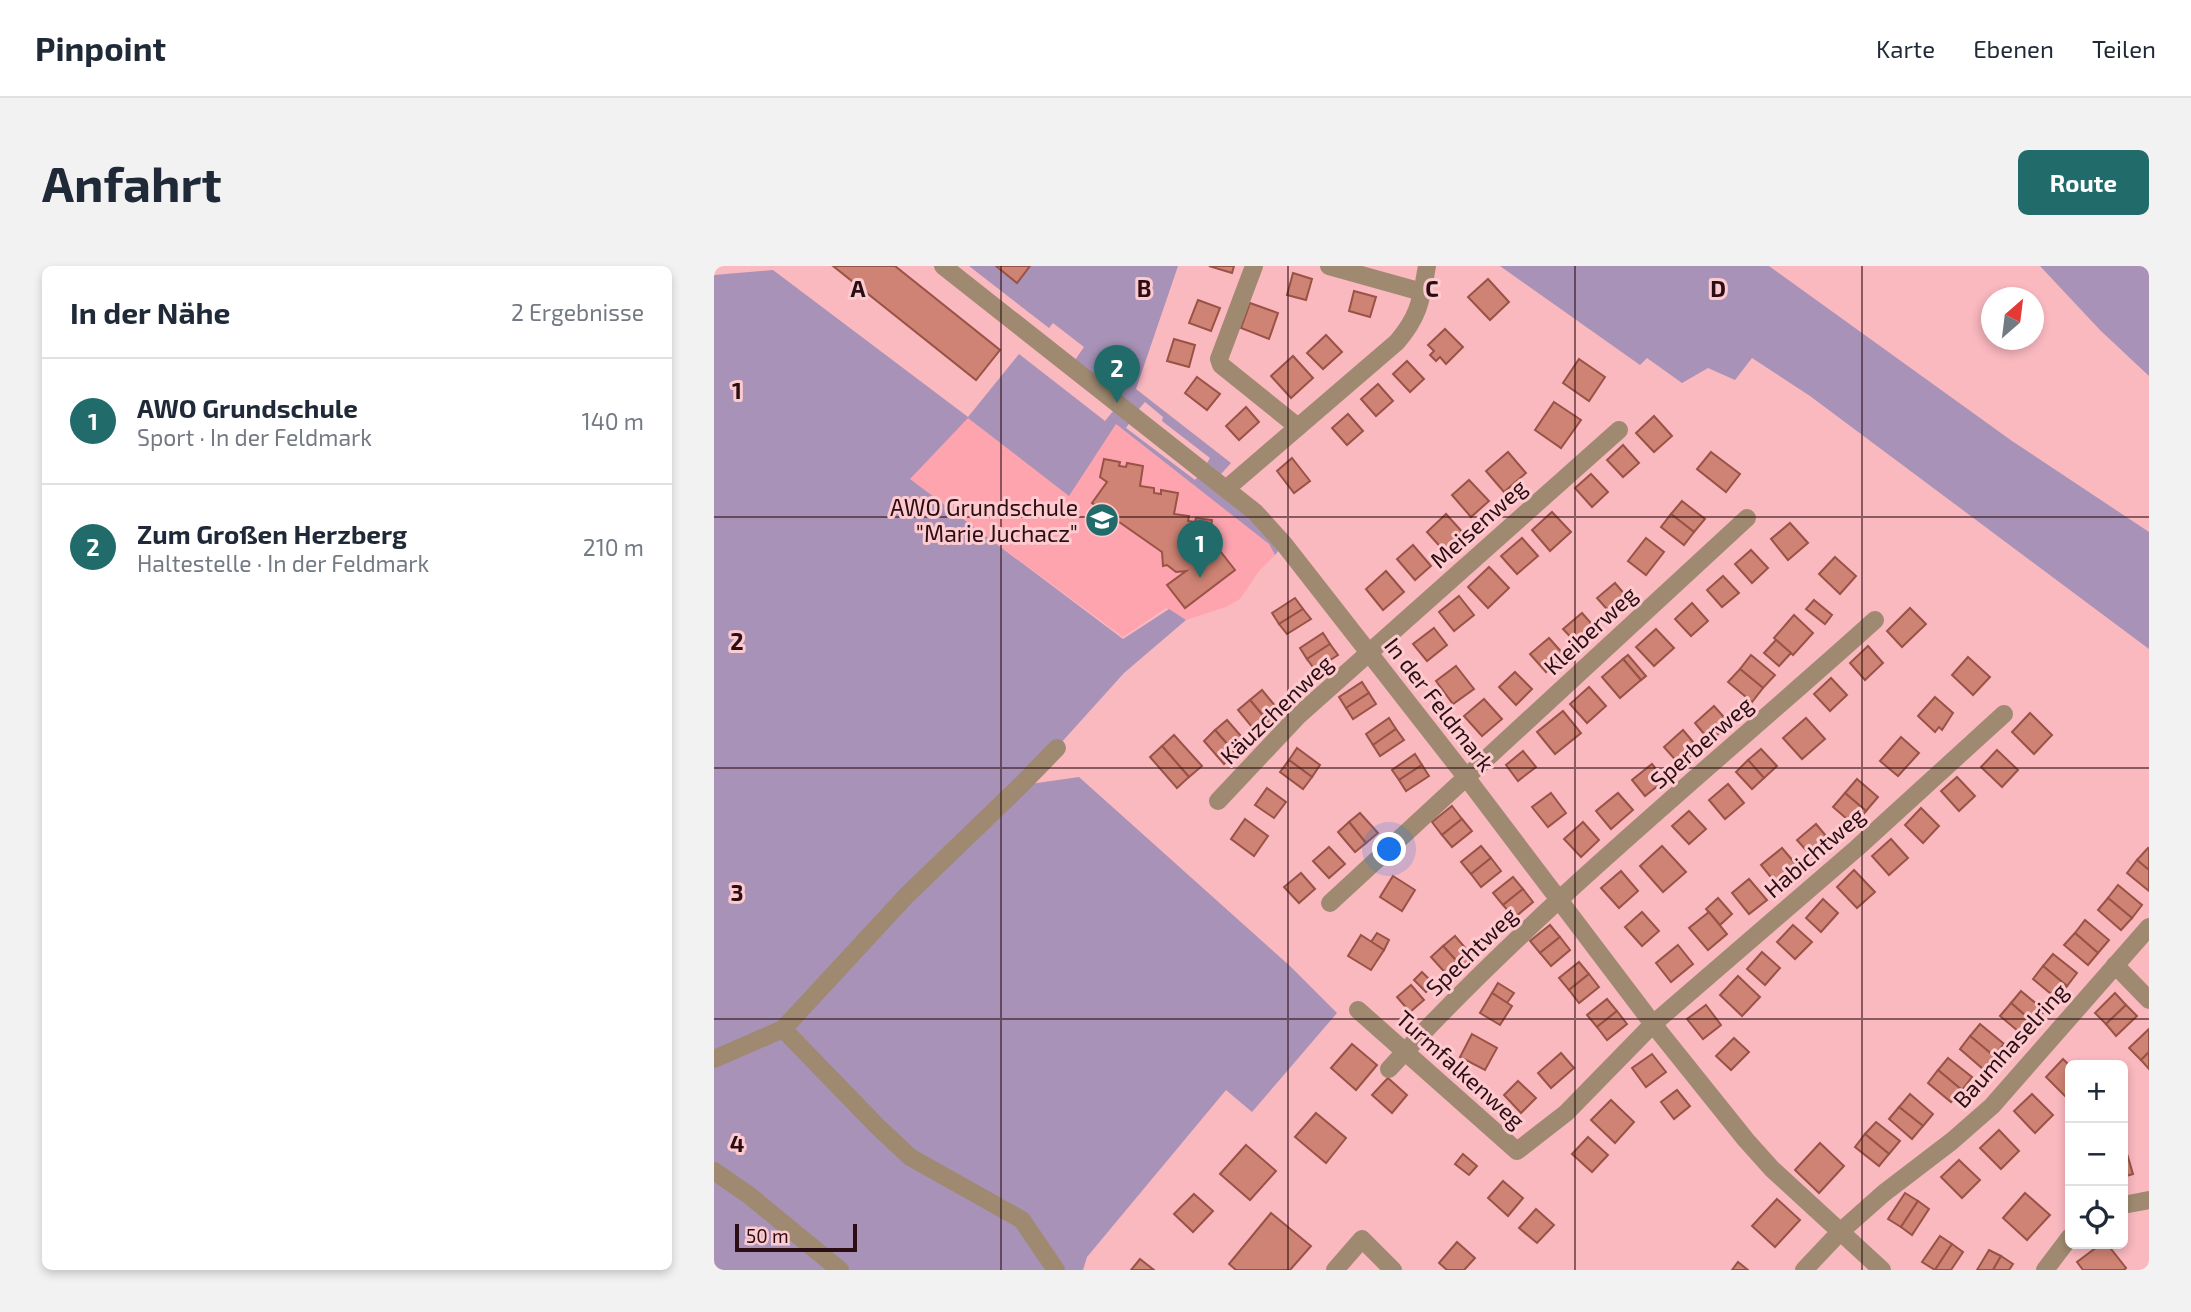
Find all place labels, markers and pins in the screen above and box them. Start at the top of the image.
pin: 2 [1094,345,1140,403]
place label: AWO Grundschule "Marie Juchacz" [890,493,1078,547]
school or university icon: AWO Grundschule "Marie Juchacz" [1083,501,1121,539]
pin: 1 [1177,520,1223,578]

